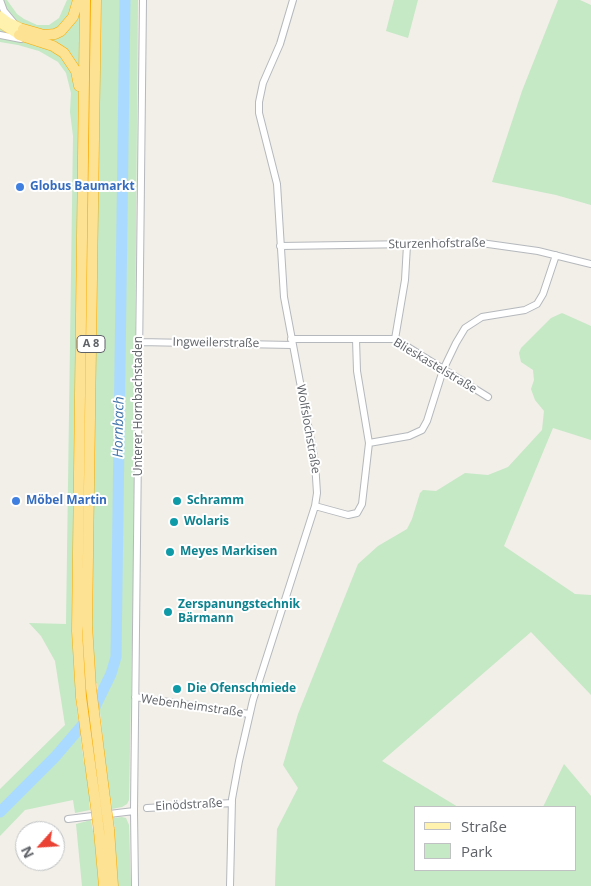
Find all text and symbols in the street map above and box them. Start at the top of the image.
place label: Globus Baumarkt [30,180,135,194]
marker: Globus Baumarkt [14,181,26,193]
street label: Sturzenhofstraße [388,236,486,252]
street label: Ingweilerstraße [173,335,259,351]
street label: Blieskastelstraße [391,335,479,397]
road number: A 8 [77,336,105,352]
street label: Unterer Hornbachstaden [132,336,146,476]
street label: Wolfslochstraße [293,383,323,475]
water label: Hornbach [110,396,128,458]
place label: Möbel Martin [26,494,107,508]
place label: Schramm [187,494,244,508]
marker: Möbel Martin [10,495,22,507]
marker: Schramm [171,495,183,507]
place label: Wolaris [184,515,229,529]
marker: Wolaris [168,516,180,528]
place label: Meyes Markisen [180,545,277,559]
marker: Meyes Markisen [164,546,176,558]
place label: Zerspanungstechnik Bärmann [178,598,300,626]
marker: Zerspanungstechnik Bärmann [162,606,174,618]
place label: Die Ofenschmiede [187,682,296,696]
marker: Die Ofenschmiede [171,683,183,695]
street label: Webenheimstraße [140,692,244,720]
street label: Einödstraße [155,796,223,814]
legend [414,806,576,871]
text: Straße [461,816,507,836]
north arrow [15,821,65,871]
text: Park [461,841,492,861]
text: N [16,843,38,862]

